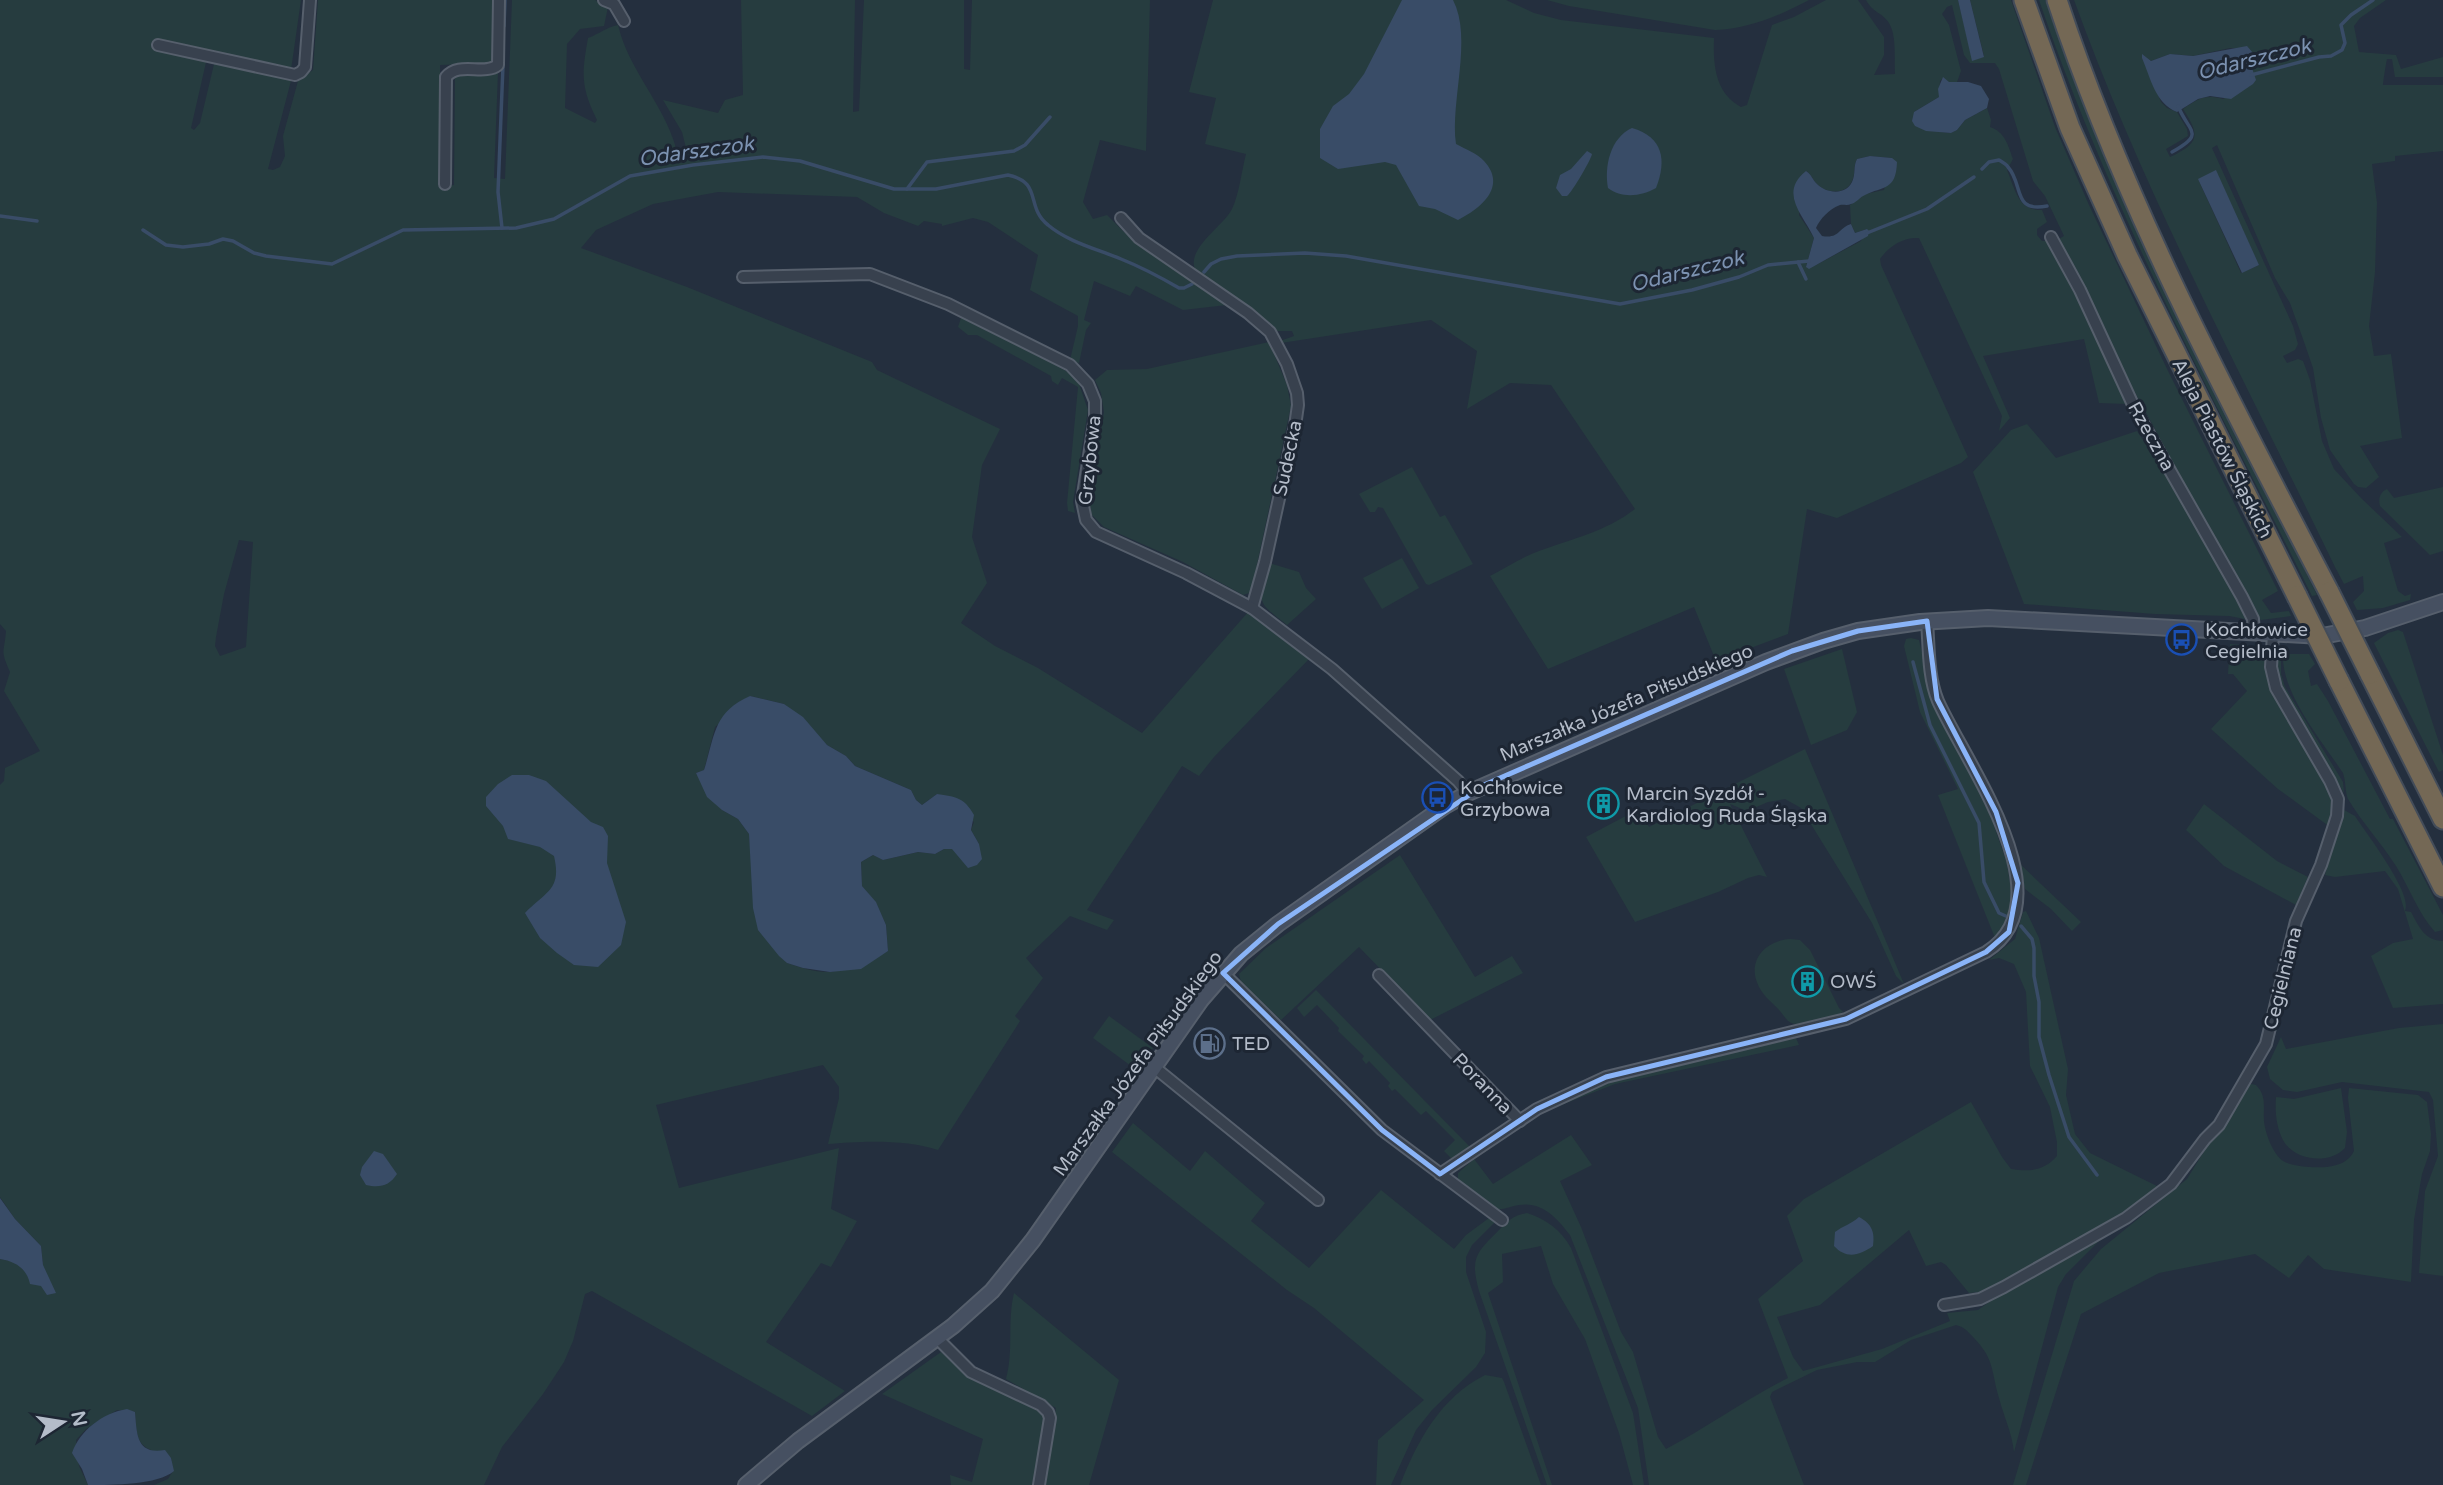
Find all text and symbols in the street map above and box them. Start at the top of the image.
water label: Odarszczok [2195,33,2315,86]
water label: Odarszczok [637,131,757,172]
water label: Odarszczok [1628,245,1748,298]
street label: Aleja Piastów Śląskich [2167,355,2278,542]
street label: Rzeczna [2123,398,2179,475]
street label: Grzybowa [1074,414,1106,506]
street label: Sudecka [1269,418,1307,498]
place label: Kochłowice Cegielnia [2205,619,2308,663]
bus stop icon: Kochłowice Cegielnia [2165,623,2199,657]
street label: Marszałka Józefa Piłsudskiego [1496,639,1756,766]
place label: Kochłowice Grzybowa [1460,777,1563,821]
bus stop icon: Kochłowice Grzybowa [1420,781,1454,815]
place label: Marcin Syzdół - Kardiolog Ruda Śląska [1626,783,1827,827]
building icon: Marcin Syzdół - Kardiolog Ruda Śląska [1586,787,1620,821]
street label: Cegielniana [2260,925,2306,1032]
street label: Marszałka Józefa Piłsudskiego [1049,947,1227,1180]
building icon: OWŚ [1790,964,1824,998]
place label: OWŚ [1830,970,1876,993]
fuel station icon: TED [1192,1026,1226,1060]
place label: TED [1232,1033,1270,1055]
street label: Poranna [1448,1049,1517,1119]
north arrow [28,1387,98,1457]
text: N [66,1409,91,1428]

